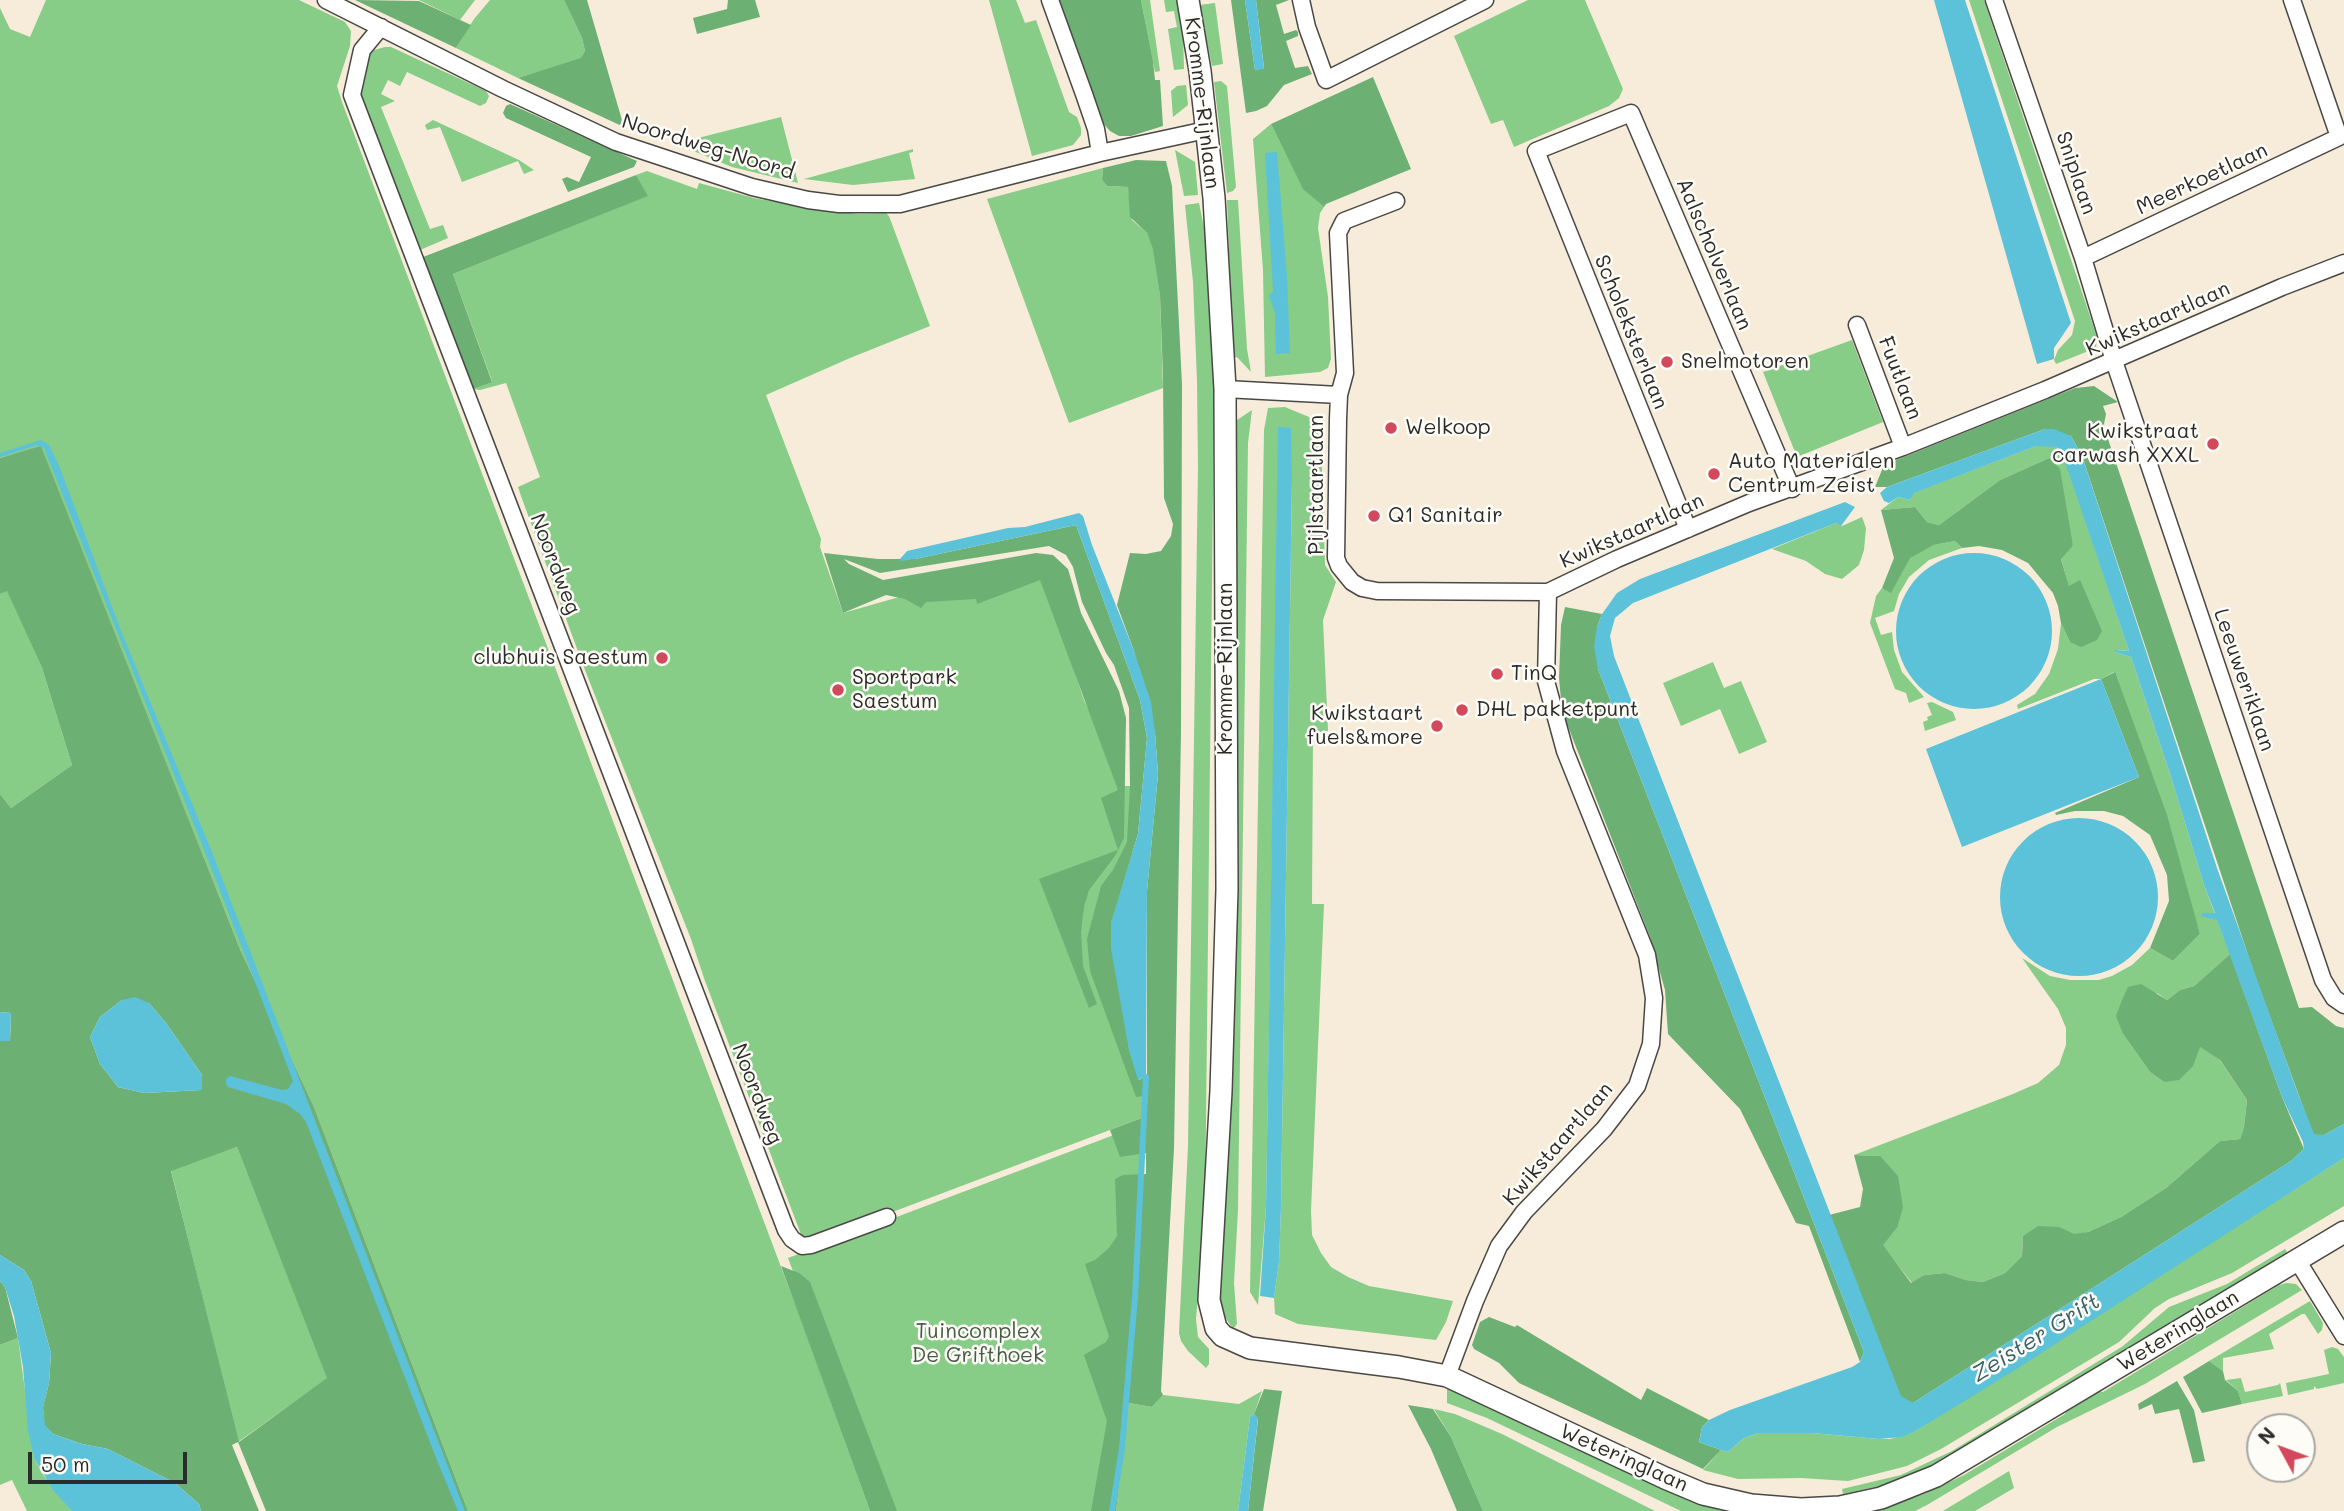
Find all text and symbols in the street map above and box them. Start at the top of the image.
street label: Kromme-Rijnlaan [1179,16,1225,190]
street label: Noordweg-Noord [619,109,797,185]
street label: Sniplaan [2050,128,2102,218]
street label: Meerkoetlaan [2132,138,2272,220]
street label: Aalscholverlaan [1671,174,1757,334]
street label: Scholeksterlaan [1589,251,1673,413]
street label: Kwikstaartlaan [2082,276,2234,362]
street label: Fuutlaan [1873,333,1927,423]
place label: Snelmotoren [1681,349,1809,375]
marker: Snelmotoren [1659,354,1675,370]
street label: Pijlstaartlaan [1304,415,1330,555]
place label: Welkoop [1405,415,1491,441]
place label: Kwikstraat carwash XXXL [2052,419,2199,469]
marker: Welkoop [1383,420,1399,436]
marker: Kwikstraat carwash XXXL [2205,436,2221,452]
place label: Auto Materialen Centrum Zeist [1728,449,1894,499]
marker: Auto Materialen Centrum Zeist [1706,466,1722,482]
street label: Kwikstaartlaan [1556,488,1708,574]
place label: Q1 Sanitair [1388,503,1503,529]
marker: Q1 Sanitair [1366,508,1382,524]
street label: Noordweg [524,510,586,618]
street label: Kromme-Rijnlaan [1213,583,1239,755]
street label: Leeuweriklaan [2208,605,2280,755]
place label: clubhuis Saestum [473,645,648,671]
marker: clubhuis Saestum [654,650,670,666]
place label: TinQ [1511,661,1557,687]
place label: Sportpark Saestum [852,665,957,715]
marker: TinQ [1489,666,1505,682]
marker: Sportpark Saestum [830,682,846,698]
place label: DHL pakketpunt [1476,697,1639,723]
place label: Kwikstaart fuels&more [1307,701,1423,751]
marker: DHL pakketpunt [1454,702,1470,718]
marker: Kwikstaart fuels&more [1429,718,1445,734]
street label: Noordweg [726,1040,788,1148]
street label: Kwikstaartlaan [1498,1077,1618,1211]
street label: Weteringlaan [2113,1285,2243,1377]
water label: Zeister Grift [1967,1288,2105,1388]
park label: Tuincomplex De Grifthoek [912,1319,1044,1369]
north arrow [2246,1413,2316,1483]
street label: Weteringlaan [1556,1419,1692,1497]
text: N [2252,1422,2280,1449]
scale bar [32,1438,191,1482]
text: 50 m [41,1450,90,1477]

